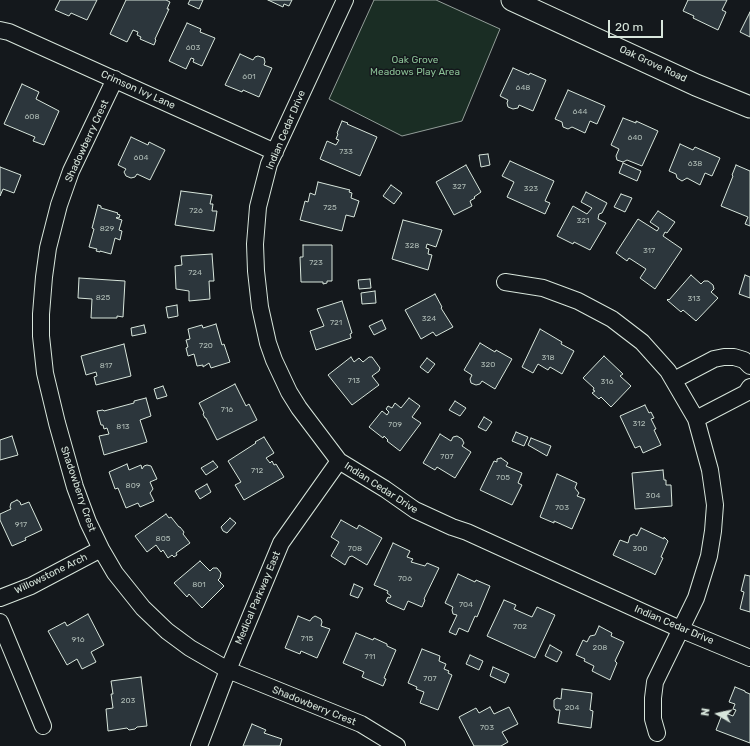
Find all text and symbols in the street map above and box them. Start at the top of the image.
scale bar [610,12,665,38]
text: 20 m [615,20,643,34]
house number: 603 [186,43,200,53]
street label: Oak Grove Road [617,43,689,85]
park label: Oak Grove Meadows Play Area [370,54,460,78]
street label: Crimson Ivy Lane [99,68,177,112]
house number: 601 [242,72,256,82]
house number: 648 [516,83,530,93]
street label: Indian Cedar Drive [264,88,308,172]
street label: Shadowberry Crest [63,98,111,184]
house number: 644 [573,107,587,117]
house number: 608 [25,112,39,122]
house number: 640 [628,133,642,143]
house number: 733 [339,147,353,157]
house number: 604 [134,153,148,163]
house number: 638 [688,159,702,169]
house number: 327 [452,182,466,192]
house number: 323 [524,184,538,194]
house number: 725 [323,203,337,213]
house number: 726 [189,206,203,216]
house number: 321 [577,216,589,226]
house number: 829 [100,224,114,234]
house number: 328 [405,241,419,251]
house number: 317 [643,246,655,256]
house number: 723 [309,258,323,268]
house number: 724 [188,268,202,278]
house number: 825 [96,293,110,303]
house number: 313 [688,294,700,304]
house number: 324 [422,314,436,324]
house number: 721 [330,318,342,328]
house number: 720 [199,341,213,351]
house number: 318 [541,353,555,363]
house number: 320 [481,360,495,370]
house number: 817 [100,361,112,371]
house number: 713 [348,376,360,386]
house number: 316 [601,377,613,387]
house number: 716 [221,405,233,415]
house number: 312 [633,419,645,429]
house number: 709 [388,420,402,430]
house number: 813 [116,422,130,432]
street label: Shadowberry Crest [58,445,98,533]
house number: 707 [440,452,454,462]
street label: Indian Cedar Drive [342,460,420,516]
house number: 712 [251,466,263,476]
house number: 705 [496,473,510,483]
house number: 809 [126,481,140,491]
house number: 304 [646,491,660,501]
house number: 703 [555,503,569,513]
house number: 917 [15,520,27,530]
house number: 805 [156,534,170,544]
house number: 708 [348,544,362,554]
house number: 300 [633,544,647,554]
street label: Medical Parkway East [233,549,283,647]
street label: Willowstone Arch [13,551,89,597]
house number: 706 [398,574,412,584]
house number: 801 [192,580,206,590]
house number: 704 [459,600,473,610]
street label: Indian Cedar Drive [632,603,716,647]
house number: 702 [513,622,527,632]
house number: 715 [301,634,313,644]
house number: 916 [72,635,84,645]
house number: 208 [593,643,607,653]
house number: 711 [365,652,375,662]
house number: 707 [423,674,437,684]
street label: Shadowberry Crest [270,684,358,728]
north arrow [698,694,738,734]
house number: 203 [121,696,135,706]
house number: 204 [565,703,579,713]
text: N [699,707,713,717]
house number: 703 [480,723,494,733]

